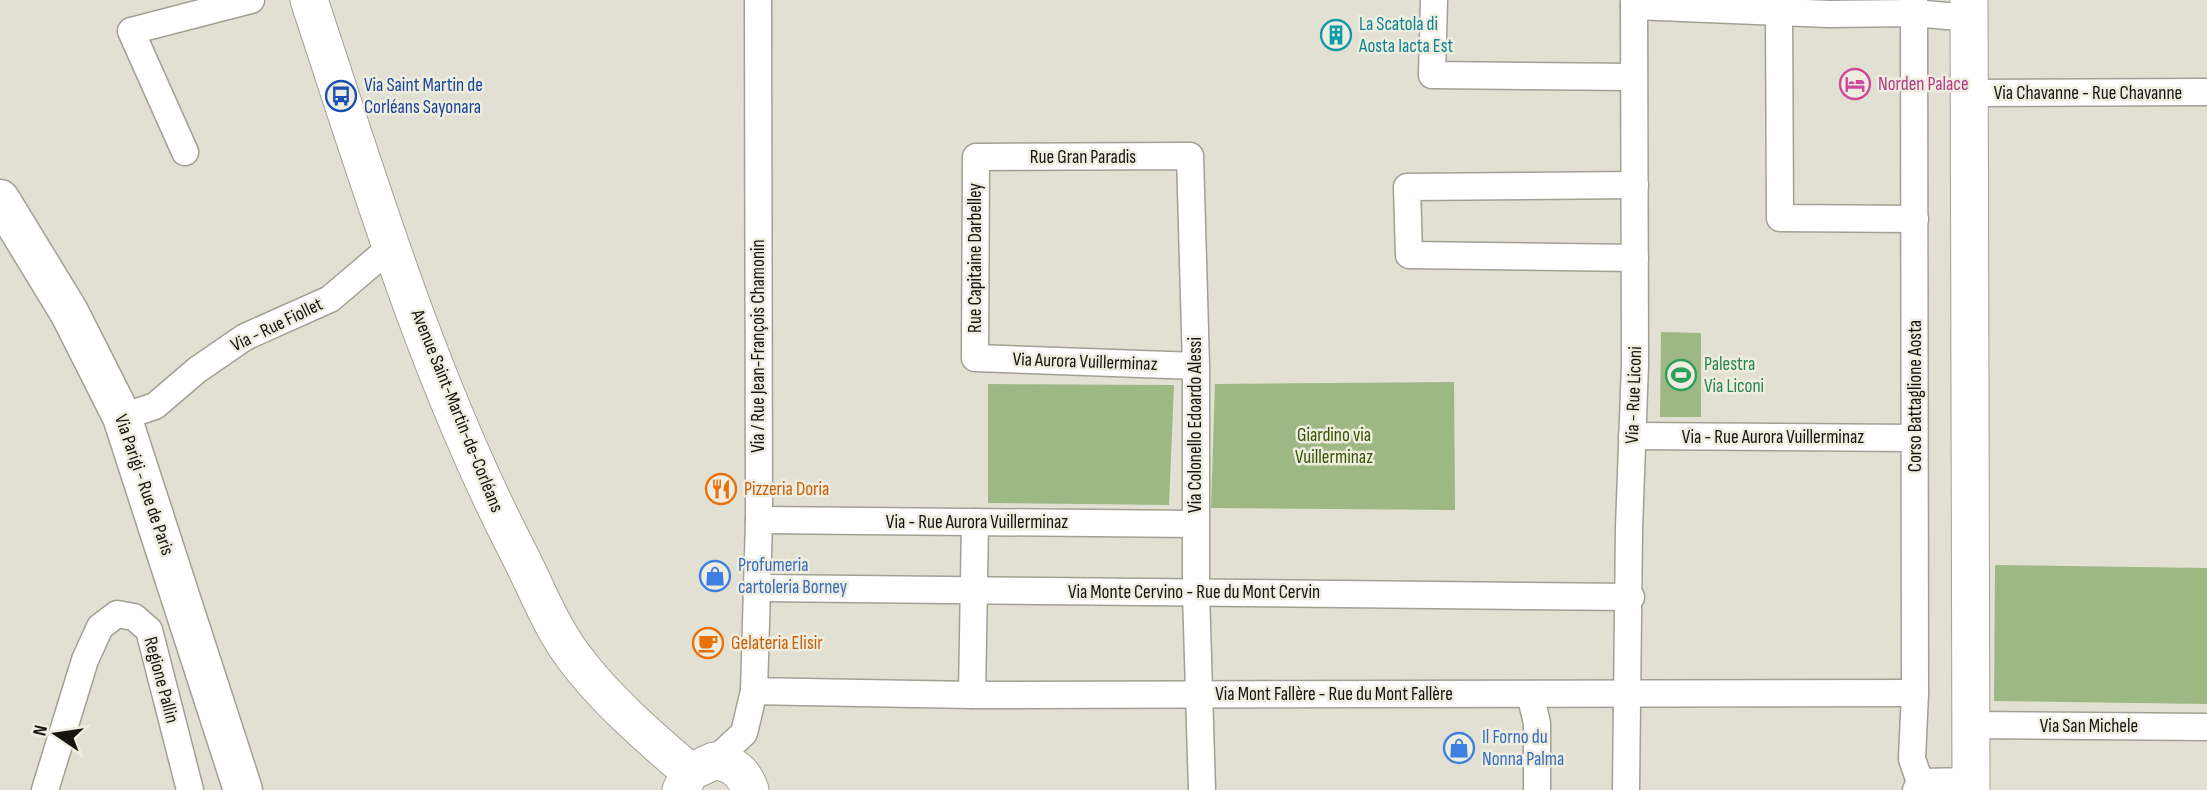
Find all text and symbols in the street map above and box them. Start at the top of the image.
place label: La Scatola di Aosta Iacta Est [1358,13,1453,58]
building icon: La Scatola di Aosta Iacta Est [1319,18,1353,52]
hotel icon: Norden Palace [1838,67,1872,101]
place label: Norden Palace [1878,73,1969,96]
place label: Via Saint Martin de Corléans Sayonara [364,74,483,119]
bus stop icon: Via Saint Martin de Corléans Sayonara [324,79,358,113]
street label: Via Chavanne - Rue Chavanne [1994,82,2182,105]
street label: Rue Gran Paradis [1030,146,1136,169]
street label: Rue Capitaine Darbelley [964,182,987,333]
street label: Via / Rue Jean-François Chamonin [747,239,770,453]
street label: Via - Rue Fiollet [227,293,327,357]
street label: Avenue Saint-Martin-de-Corléans [405,305,508,516]
street label: Corso Battaglione Aosta [1904,320,1927,472]
street label: Via Colonello Edoardo Alessi [1184,337,1207,513]
street label: Via - Rue Liconi [1621,346,1647,444]
street label: Via Aurora Vuillerminaz [1012,348,1158,376]
place label: Palestra Via Liconi [1704,353,1764,398]
sports icon: Palestra Via Liconi [1664,358,1698,392]
street label: Via Parigi - Rue de Paris [109,412,179,559]
park label: Giardino via Vuillerminaz [1295,424,1373,469]
street label: Via - Rue Aurora Vuillerminaz [1682,426,1864,449]
restaurant icon: Pizzeria Doria [704,472,738,506]
place label: Pizzeria Doria [744,478,829,501]
street label: Via - Rue Aurora Vuillerminaz [886,511,1068,534]
place label: Profumeria cartoleria Borney [738,554,848,599]
shop icon: Profumeria cartoleria Borney [698,559,732,593]
street label: Via Monte Cervino - Rue du Mont Cervin [1068,581,1320,604]
cafe icon: Gelateria Elisir [691,626,725,660]
place label: Gelateria Elisir [731,632,823,655]
street label: Regione Pallin [138,634,184,726]
street label: Via Mont Fallère - Rue du Mont Fallère [1215,683,1453,706]
north arrow [21,699,91,769]
street label: Via San Michele [2040,715,2138,738]
text: N [29,723,53,738]
place label: Il Forno du Nonna Palma [1482,726,1564,771]
shop icon: Il Forno du Nonna Palma [1442,731,1476,765]

